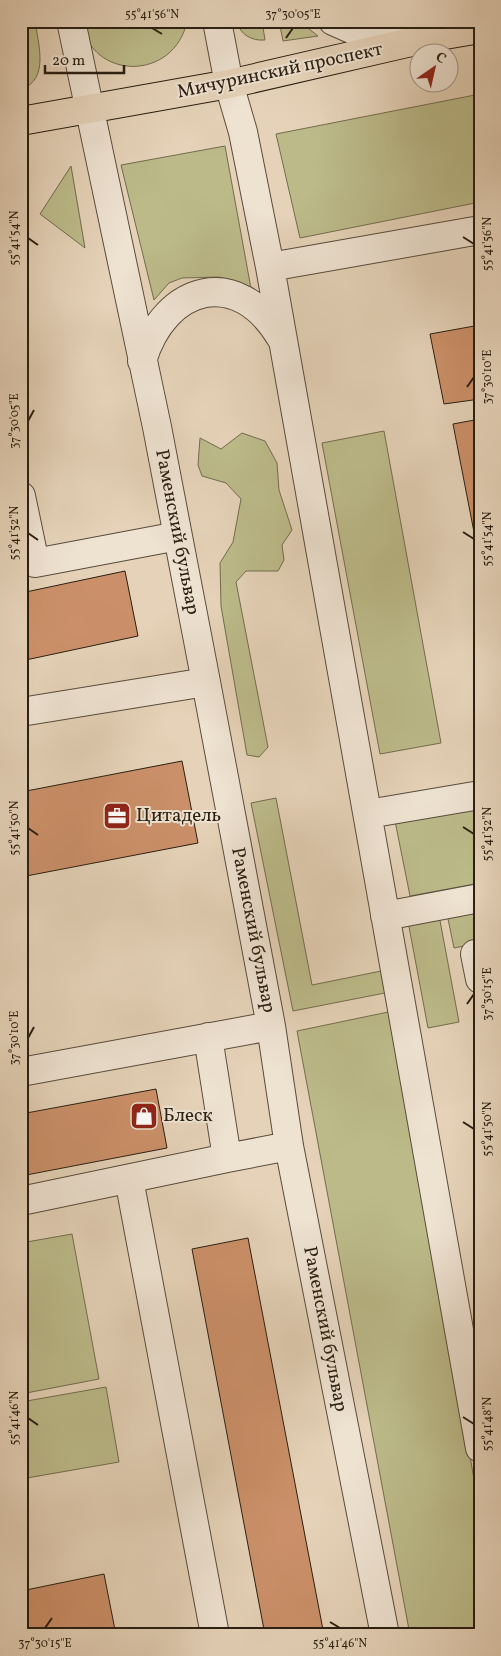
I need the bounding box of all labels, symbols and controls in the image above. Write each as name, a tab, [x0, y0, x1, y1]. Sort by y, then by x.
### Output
text: 55°41'56"N	[125, 7, 179, 23]
text: 37°30'05"E	[265, 7, 321, 23]
street label: Мичуринский проспект	[175, 36, 385, 105]
scale bar	[45, 42, 124, 74]
north arrow	[408, 42, 458, 92]
text: С	[431, 48, 449, 69]
text: 20 m	[52, 51, 85, 72]
text: 55°41'54"N	[7, 210, 23, 265]
text: 55°41'56"N	[480, 217, 496, 271]
text: 37°30'10"E	[480, 350, 496, 404]
text: 37°30'05"E	[7, 393, 23, 449]
street label: Раменский бульвар	[148, 447, 206, 617]
text: 55°41'52"N	[7, 506, 23, 560]
text: 55°41'54"N	[480, 511, 496, 566]
text: 55°41'50"N	[7, 801, 23, 855]
office icon: Цитадель	[102, 801, 132, 831]
place label: Цитадель	[136, 803, 221, 829]
text: 55°41'52"N	[480, 807, 496, 861]
street label: Раменский бульвар	[224, 845, 282, 1015]
text: 37°30'15"E	[480, 967, 496, 1021]
text: 37°30'10"E	[7, 1011, 23, 1065]
shop icon: Блеск	[129, 1101, 159, 1131]
text: 55°41'50"N	[480, 1102, 496, 1156]
place label: Блеск	[163, 1103, 213, 1129]
street label: Раменский бульвар	[296, 1244, 354, 1414]
text: 55°41'46"N	[7, 1391, 23, 1445]
text: 55°41'48"N	[480, 1397, 496, 1451]
text: 37°30'15"E	[18, 1636, 72, 1652]
text: 55°41'46"N	[313, 1636, 367, 1652]

